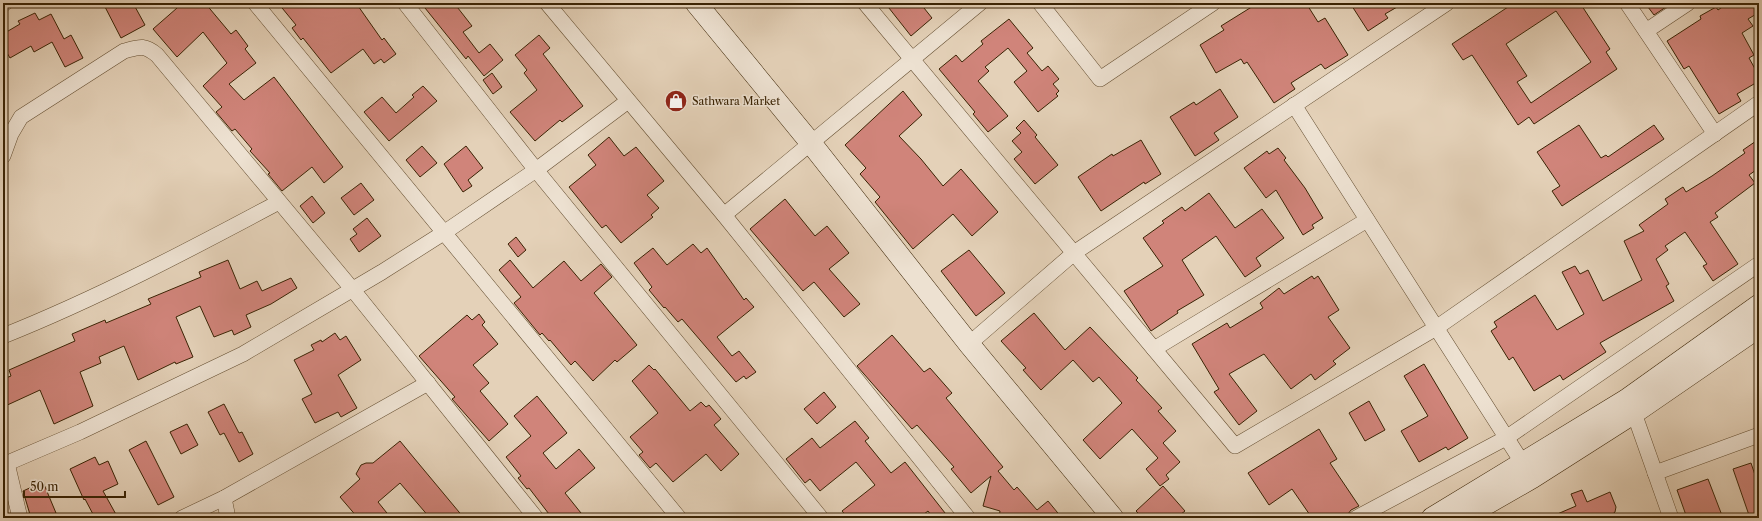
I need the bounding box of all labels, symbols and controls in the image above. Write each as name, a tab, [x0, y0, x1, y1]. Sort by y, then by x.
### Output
shop icon: Sathwara Market	[663, 88, 689, 114]
place label: Sathwara Market	[692, 94, 780, 108]
scale bar	[24, 473, 125, 499]
text: 50 m	[30, 479, 59, 494]

